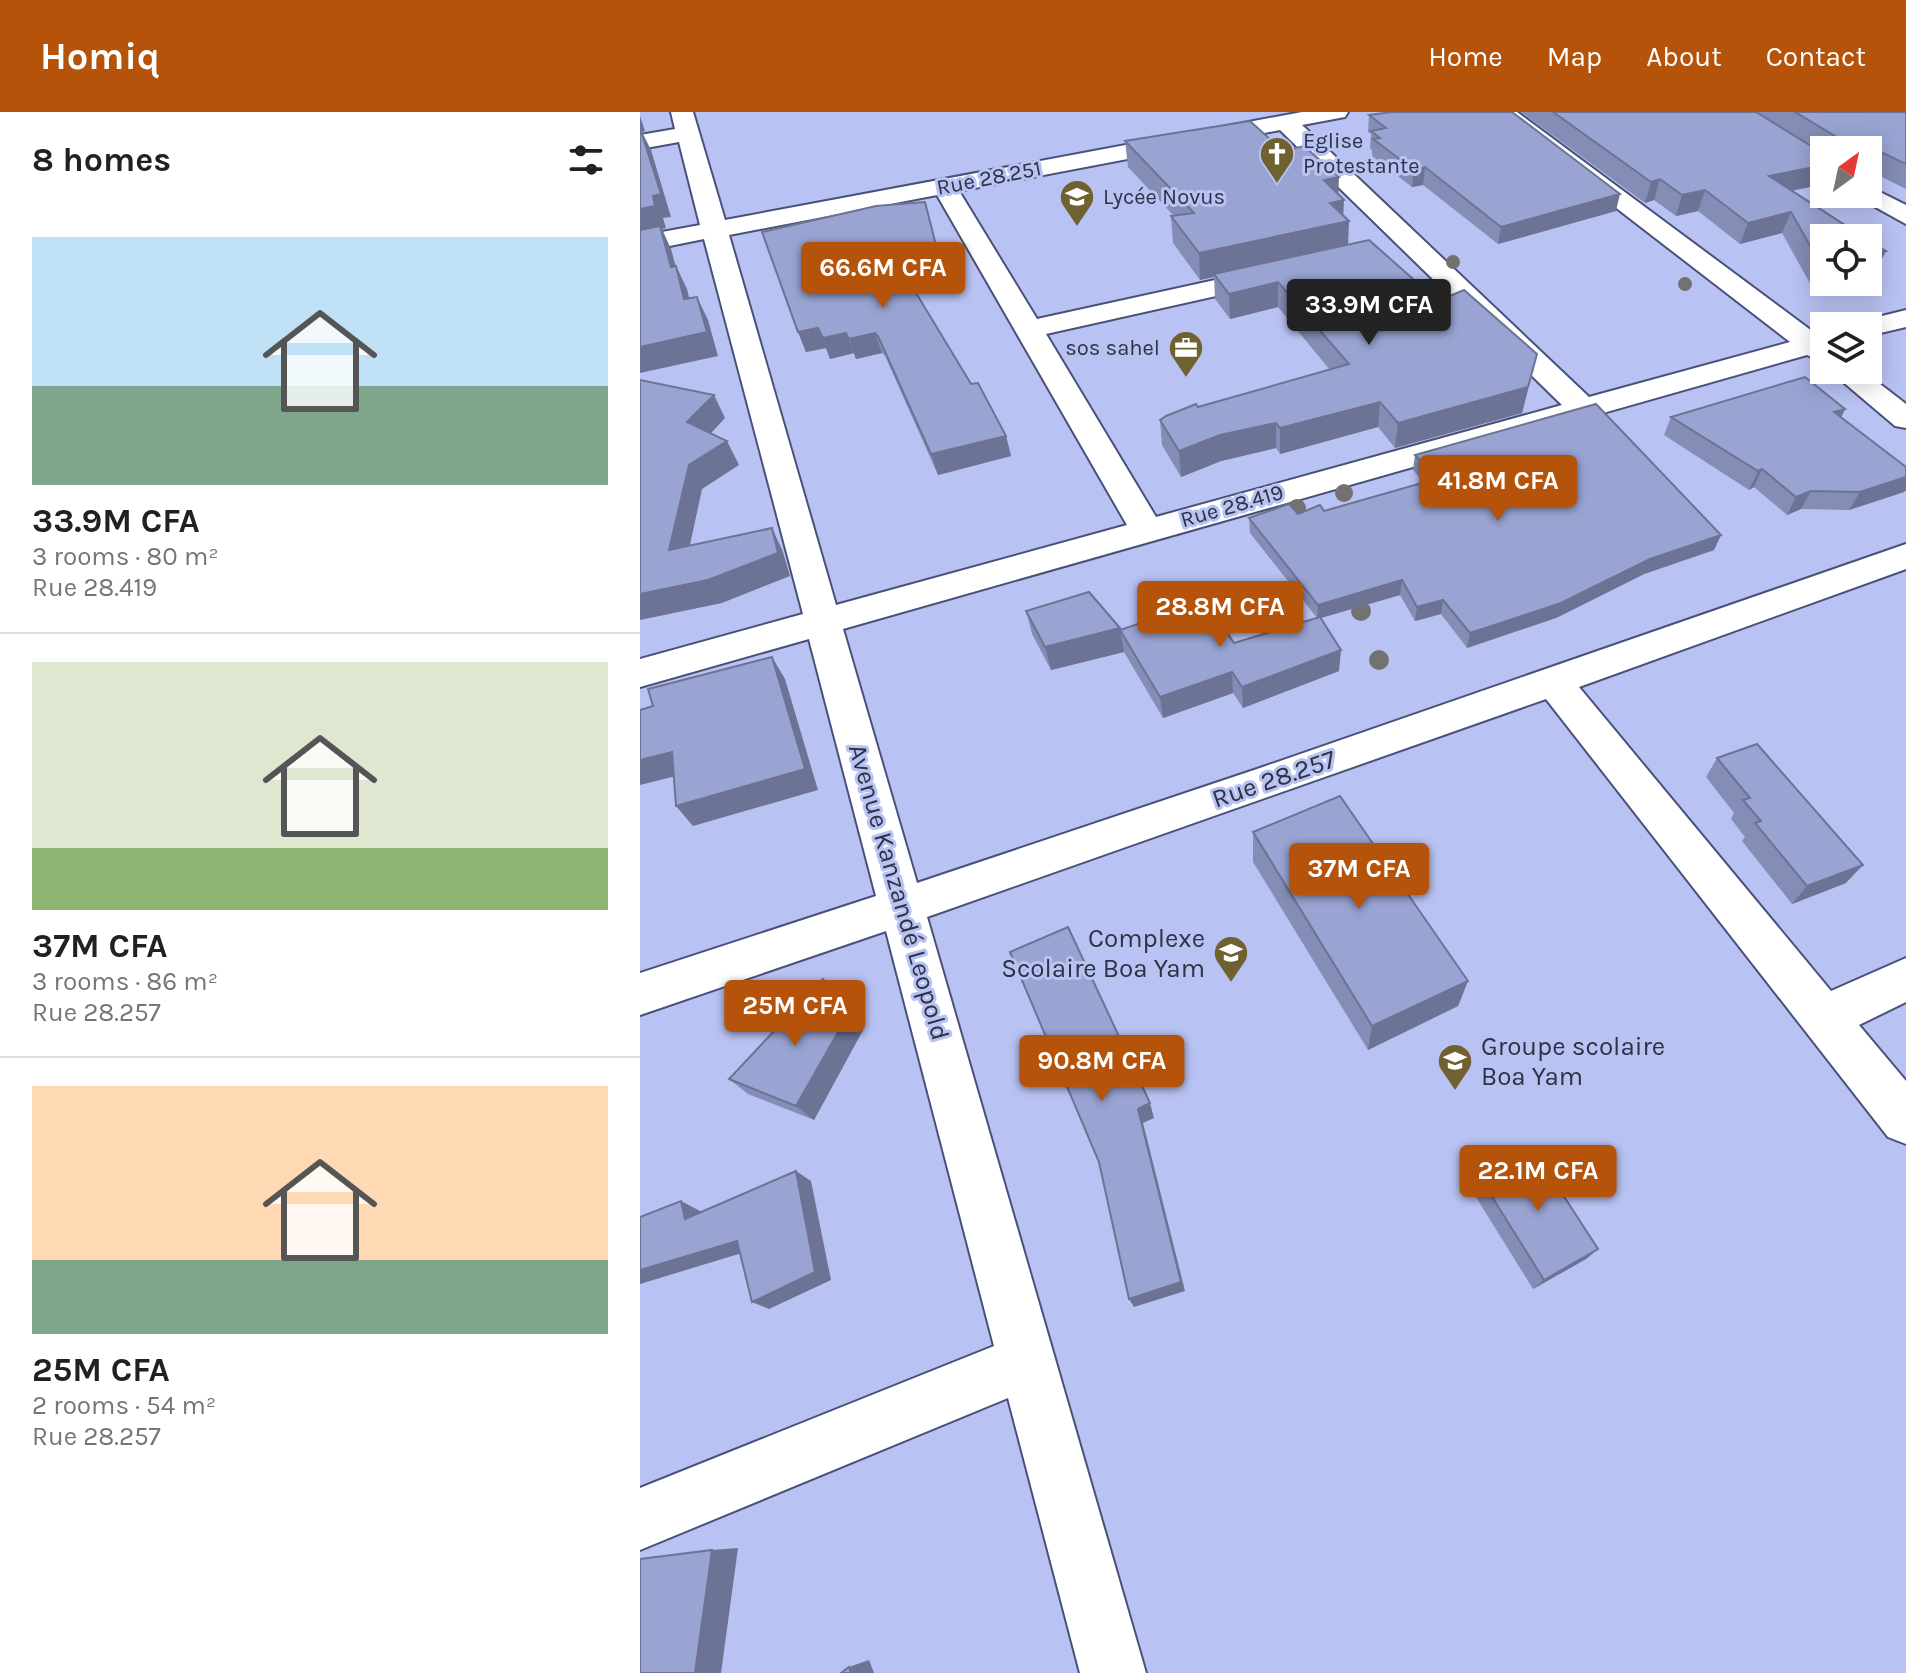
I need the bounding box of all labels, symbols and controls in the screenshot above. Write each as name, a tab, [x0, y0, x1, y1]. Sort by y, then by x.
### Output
text: Homiq	[40, 34, 160, 79]
text: Home	[1428, 40, 1503, 73]
text: Map	[1547, 40, 1602, 73]
text: About	[1646, 40, 1722, 73]
text: Contact	[1766, 40, 1866, 73]
place label: Eglise Protestante	[1303, 128, 1420, 179]
church icon: Eglise Protestante	[1258, 135, 1296, 185]
north arrow	[1810, 136, 1882, 208]
map controls	[1810, 136, 1882, 384]
icon: filters	[564, 138, 608, 182]
text: 8 homes	[32, 140, 171, 180]
street label: Rue 28.251	[935, 155, 1043, 201]
school or university icon: Lycée Novus	[1058, 178, 1096, 228]
place label: Lycée Novus	[1103, 184, 1225, 210]
button: locate	[1810, 224, 1882, 296]
pin: 66.6M CFA	[791, 242, 975, 310]
text: 66.6M CFA	[819, 252, 947, 283]
pin: 33.9M CFA	[1277, 279, 1461, 347]
icon: home	[248, 289, 392, 433]
text: 33.9M CFA	[1305, 289, 1433, 320]
button: layers	[1810, 312, 1882, 384]
office icon: sos sahel	[1167, 329, 1205, 379]
place label: sos sahel	[1065, 335, 1160, 361]
pin: 41.8M CFA	[1406, 455, 1590, 523]
text: 41.8M CFA	[1437, 465, 1559, 496]
street label: Rue 28.419	[1178, 479, 1286, 533]
text: 33.9M CFA	[32, 501, 200, 541]
text: 3 rooms · 80 m²	[32, 541, 219, 572]
text: Rue 28.419	[32, 572, 157, 603]
pin: 28.8M CFA	[1128, 581, 1312, 649]
text: 28.8M CFA	[1155, 591, 1285, 622]
icon: home	[248, 714, 392, 858]
street label: Avenue Kanzandé Leopold	[842, 740, 956, 1044]
street label: Rue 28.257	[1208, 743, 1340, 815]
pin: 37M CFA	[1285, 843, 1433, 911]
text: 37M CFA	[1307, 853, 1411, 884]
place label: Complexe Scolaire Boa Yam	[1001, 923, 1205, 984]
text: 37M CFA	[32, 926, 168, 966]
school or university icon: Complexe Scolaire Boa Yam	[1212, 934, 1250, 984]
text: 3 rooms · 86 m²	[32, 966, 218, 997]
pin: 25M CFA	[721, 980, 869, 1048]
text: 25M CFA	[742, 990, 848, 1021]
text: Rue 28.257	[32, 997, 161, 1028]
place label: Groupe scolaire Boa Yam	[1481, 1031, 1665, 1092]
pin: 90.8M CFA	[1010, 1035, 1194, 1103]
school or university icon: Groupe scolaire Boa Yam	[1436, 1042, 1474, 1092]
text: 90.8M CFA	[1037, 1045, 1167, 1076]
icon: home	[248, 1138, 392, 1282]
pin: 22.1M CFA	[1446, 1145, 1630, 1213]
text: 22.1M CFA	[1478, 1155, 1598, 1186]
text: 25M CFA	[32, 1350, 170, 1390]
text: 2 rooms · 54 m²	[32, 1390, 216, 1421]
text: Rue 28.257	[32, 1421, 161, 1452]

